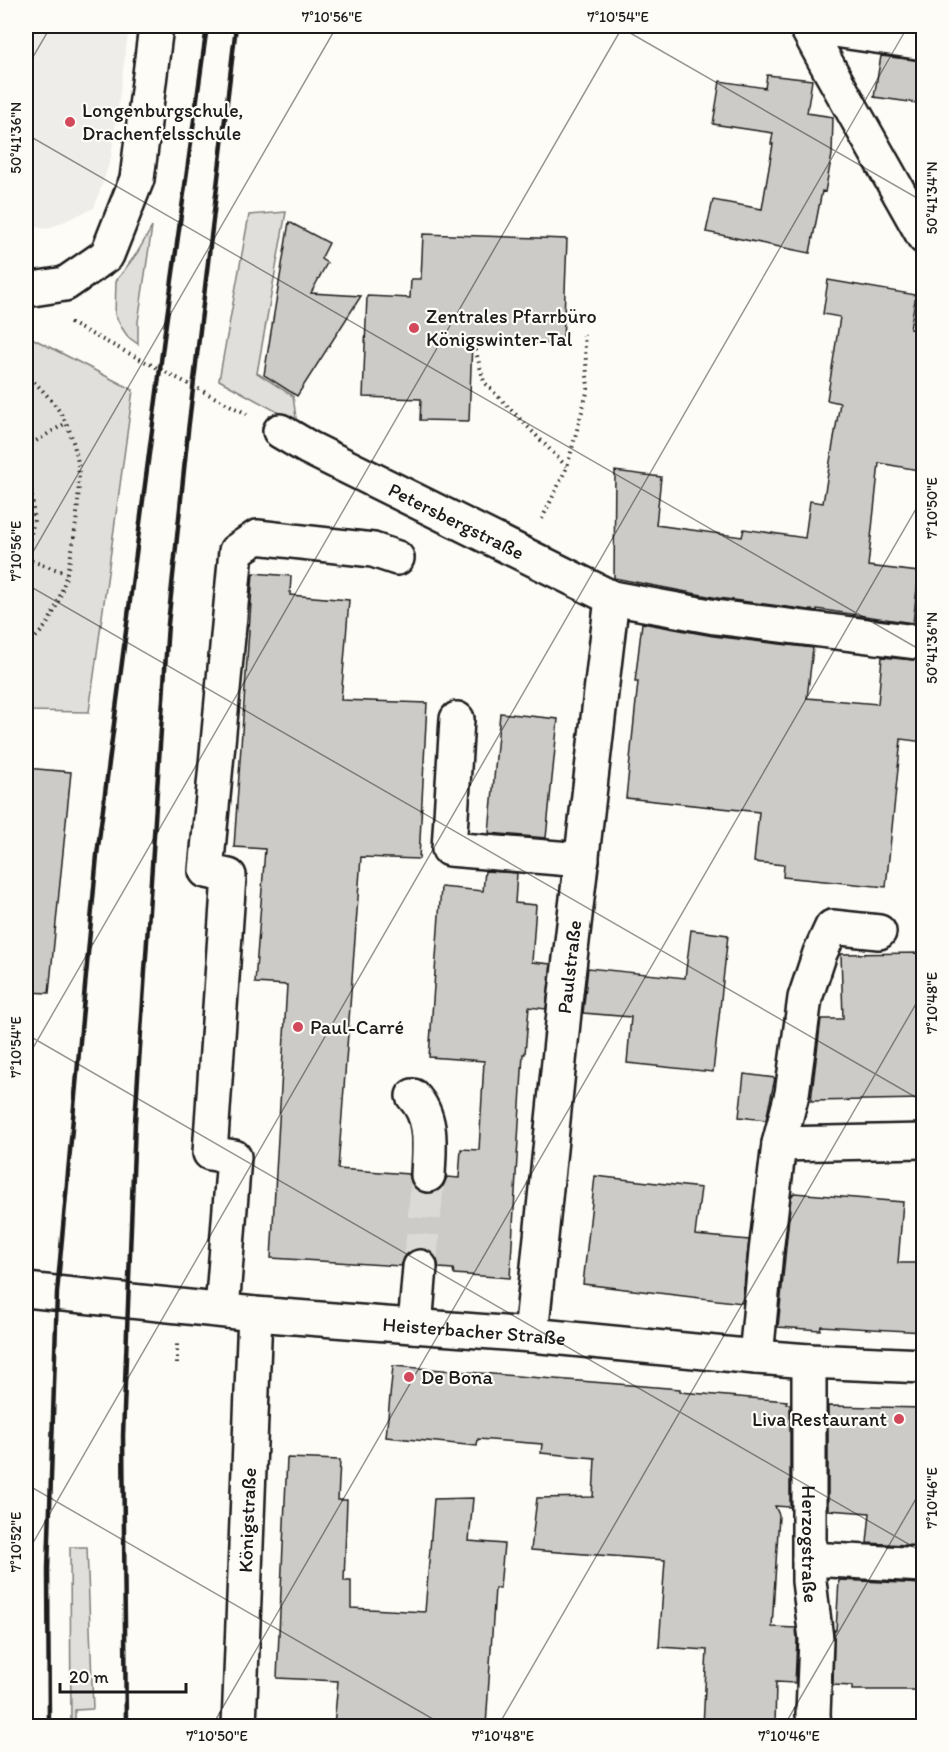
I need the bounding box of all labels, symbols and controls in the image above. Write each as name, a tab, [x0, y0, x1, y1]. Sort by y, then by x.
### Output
text: 7°10'56"E	[302, 8, 362, 26]
text: 7°10'54"E	[587, 8, 649, 26]
place label: Longenburgschule, Drachenfelsschule	[82, 98, 244, 145]
text: 50°41'36"N	[7, 102, 25, 174]
marker: Longenburgschule, Drachenfelsschule	[63, 115, 77, 129]
text: 50°41'34"N	[923, 161, 941, 235]
place label: Zentrales Pfarrbüro Königswinter-Tal	[426, 304, 597, 351]
marker: Zentrales Pfarrbüro Königswinter-Tal	[407, 321, 421, 335]
street label: Petersbergstraße	[385, 477, 528, 565]
text: 7°10'50"E	[923, 477, 941, 539]
text: 7°10'56"E	[7, 521, 25, 581]
text: 50°41'36"N	[923, 612, 941, 684]
street label: Paulstraße	[552, 919, 586, 1015]
text: 7°10'48"E	[923, 972, 941, 1034]
place label: Paul-Carré	[310, 1015, 404, 1039]
text: 7°10'54"E	[7, 1016, 25, 1078]
marker: Paul-Carré	[291, 1020, 305, 1034]
street label: Heisterbacher Straße	[382, 1312, 567, 1350]
place label: De Bona	[421, 1365, 493, 1389]
marker: De Bona	[402, 1370, 416, 1384]
place label: Liva Restaurant	[752, 1407, 887, 1431]
marker: Liva Restaurant	[892, 1412, 906, 1426]
street label: Königstraße	[233, 1467, 261, 1573]
text: 7°10'46"E	[923, 1467, 941, 1529]
street label: Herzogstraße	[797, 1485, 824, 1604]
text: 7°10'52"E	[7, 1512, 25, 1572]
scale bar	[60, 1656, 186, 1694]
text: 20 m	[69, 1666, 109, 1688]
text: 7°10'50"E	[186, 1727, 248, 1745]
text: 7°10'48"E	[472, 1727, 534, 1745]
text: 7°10'46"E	[758, 1727, 820, 1745]

